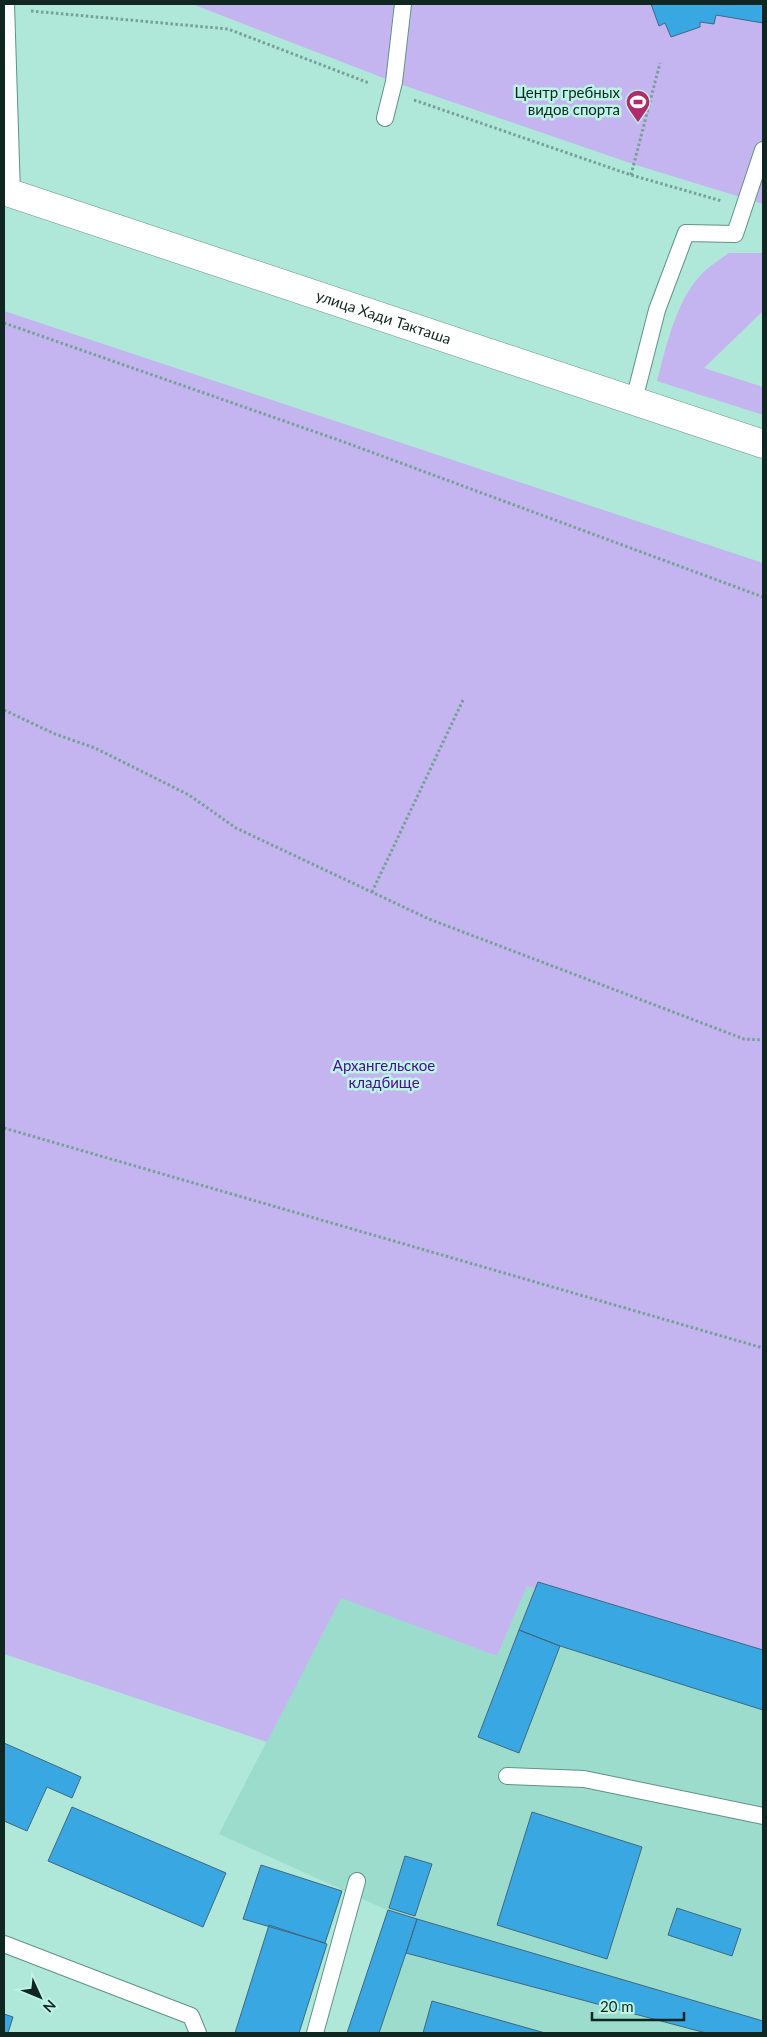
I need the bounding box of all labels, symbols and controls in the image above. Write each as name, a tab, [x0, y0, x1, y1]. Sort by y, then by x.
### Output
place label: Центр гребных видов спорта	[515, 83, 621, 118]
sports icon: Центр гребных видов спорта	[625, 89, 651, 123]
street label: улица Хади Такташа	[314, 286, 453, 347]
park label: Архангельское кладбище	[333, 1056, 435, 1091]
north arrow	[15, 1972, 65, 2022]
scale bar	[592, 1990, 684, 2022]
text: N	[40, 1997, 60, 2016]
text: 20 m	[600, 1997, 634, 2015]

